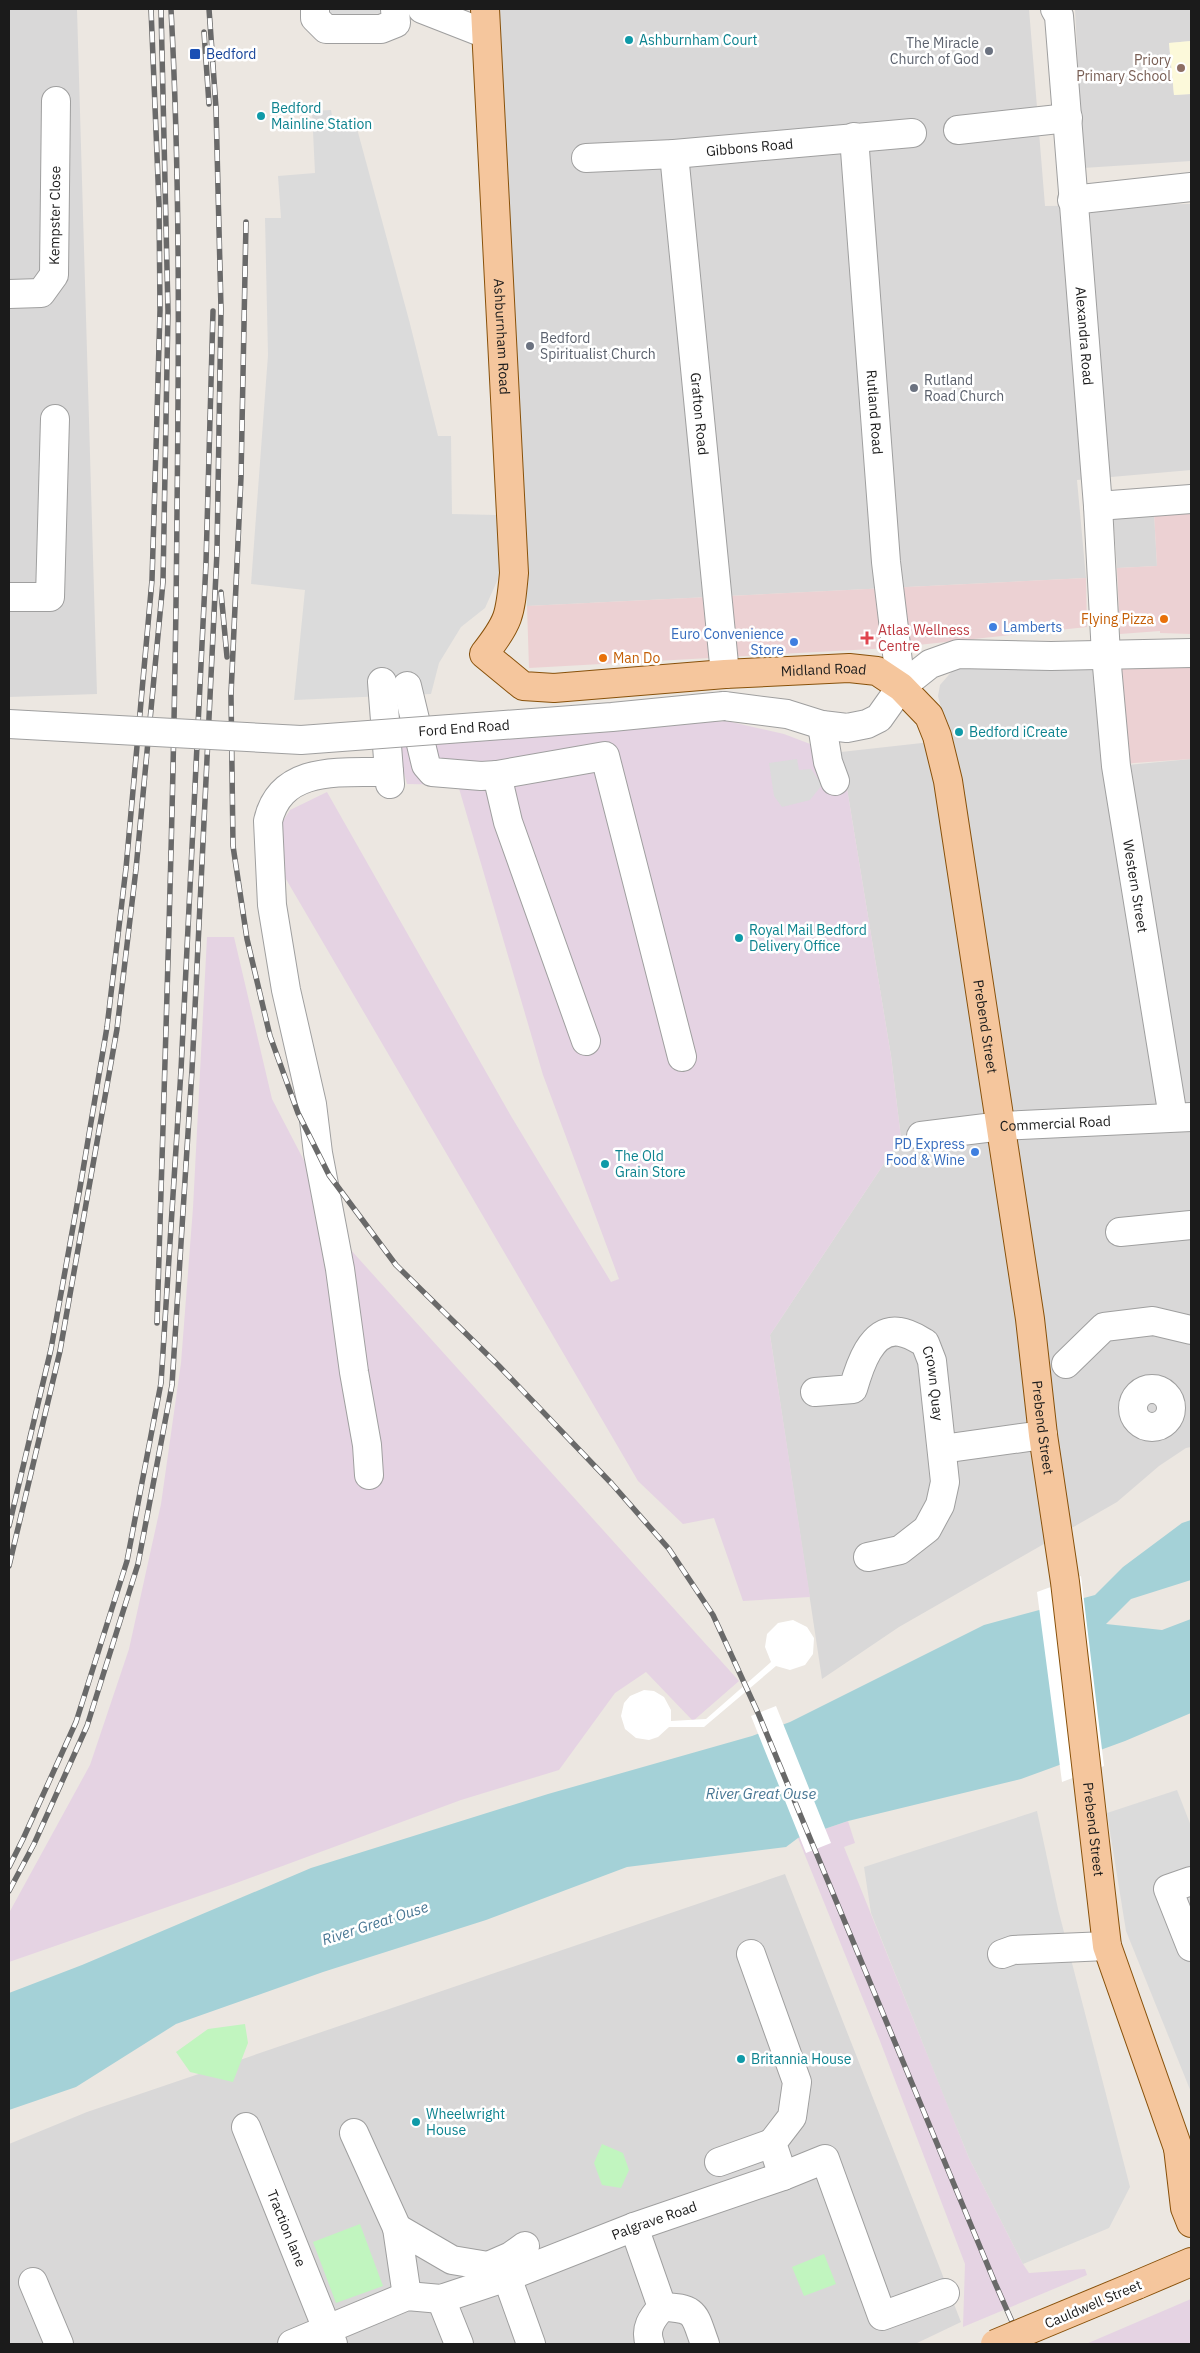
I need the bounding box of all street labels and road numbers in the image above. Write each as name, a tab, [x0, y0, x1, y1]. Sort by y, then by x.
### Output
street label: Gibbons Road	[705, 135, 794, 160]
street label: Kempster Close	[45, 165, 64, 265]
street label: Ashburnham Road	[490, 278, 514, 395]
street label: Alexandra Road	[1072, 286, 1097, 386]
street label: Rutland Road	[863, 369, 887, 455]
street label: Grafton Road	[686, 372, 712, 456]
street label: Midland Road	[780, 659, 867, 680]
street label: Ford End Road	[418, 716, 510, 740]
street label: Western Street	[1119, 838, 1152, 934]
street label: Prebend Street	[969, 978, 1001, 1075]
street label: Commercial Road	[999, 1112, 1111, 1135]
street label: Crown Quay	[918, 1343, 947, 1422]
street label: Prebend Street	[1028, 1379, 1058, 1476]
street label: Prebend Street	[1079, 1781, 1108, 1877]
street label: Traction lane	[263, 2187, 310, 2270]
street label: Palgrave Road	[609, 2197, 699, 2244]
street label: Cauldwell Street	[1042, 2275, 1144, 2333]

